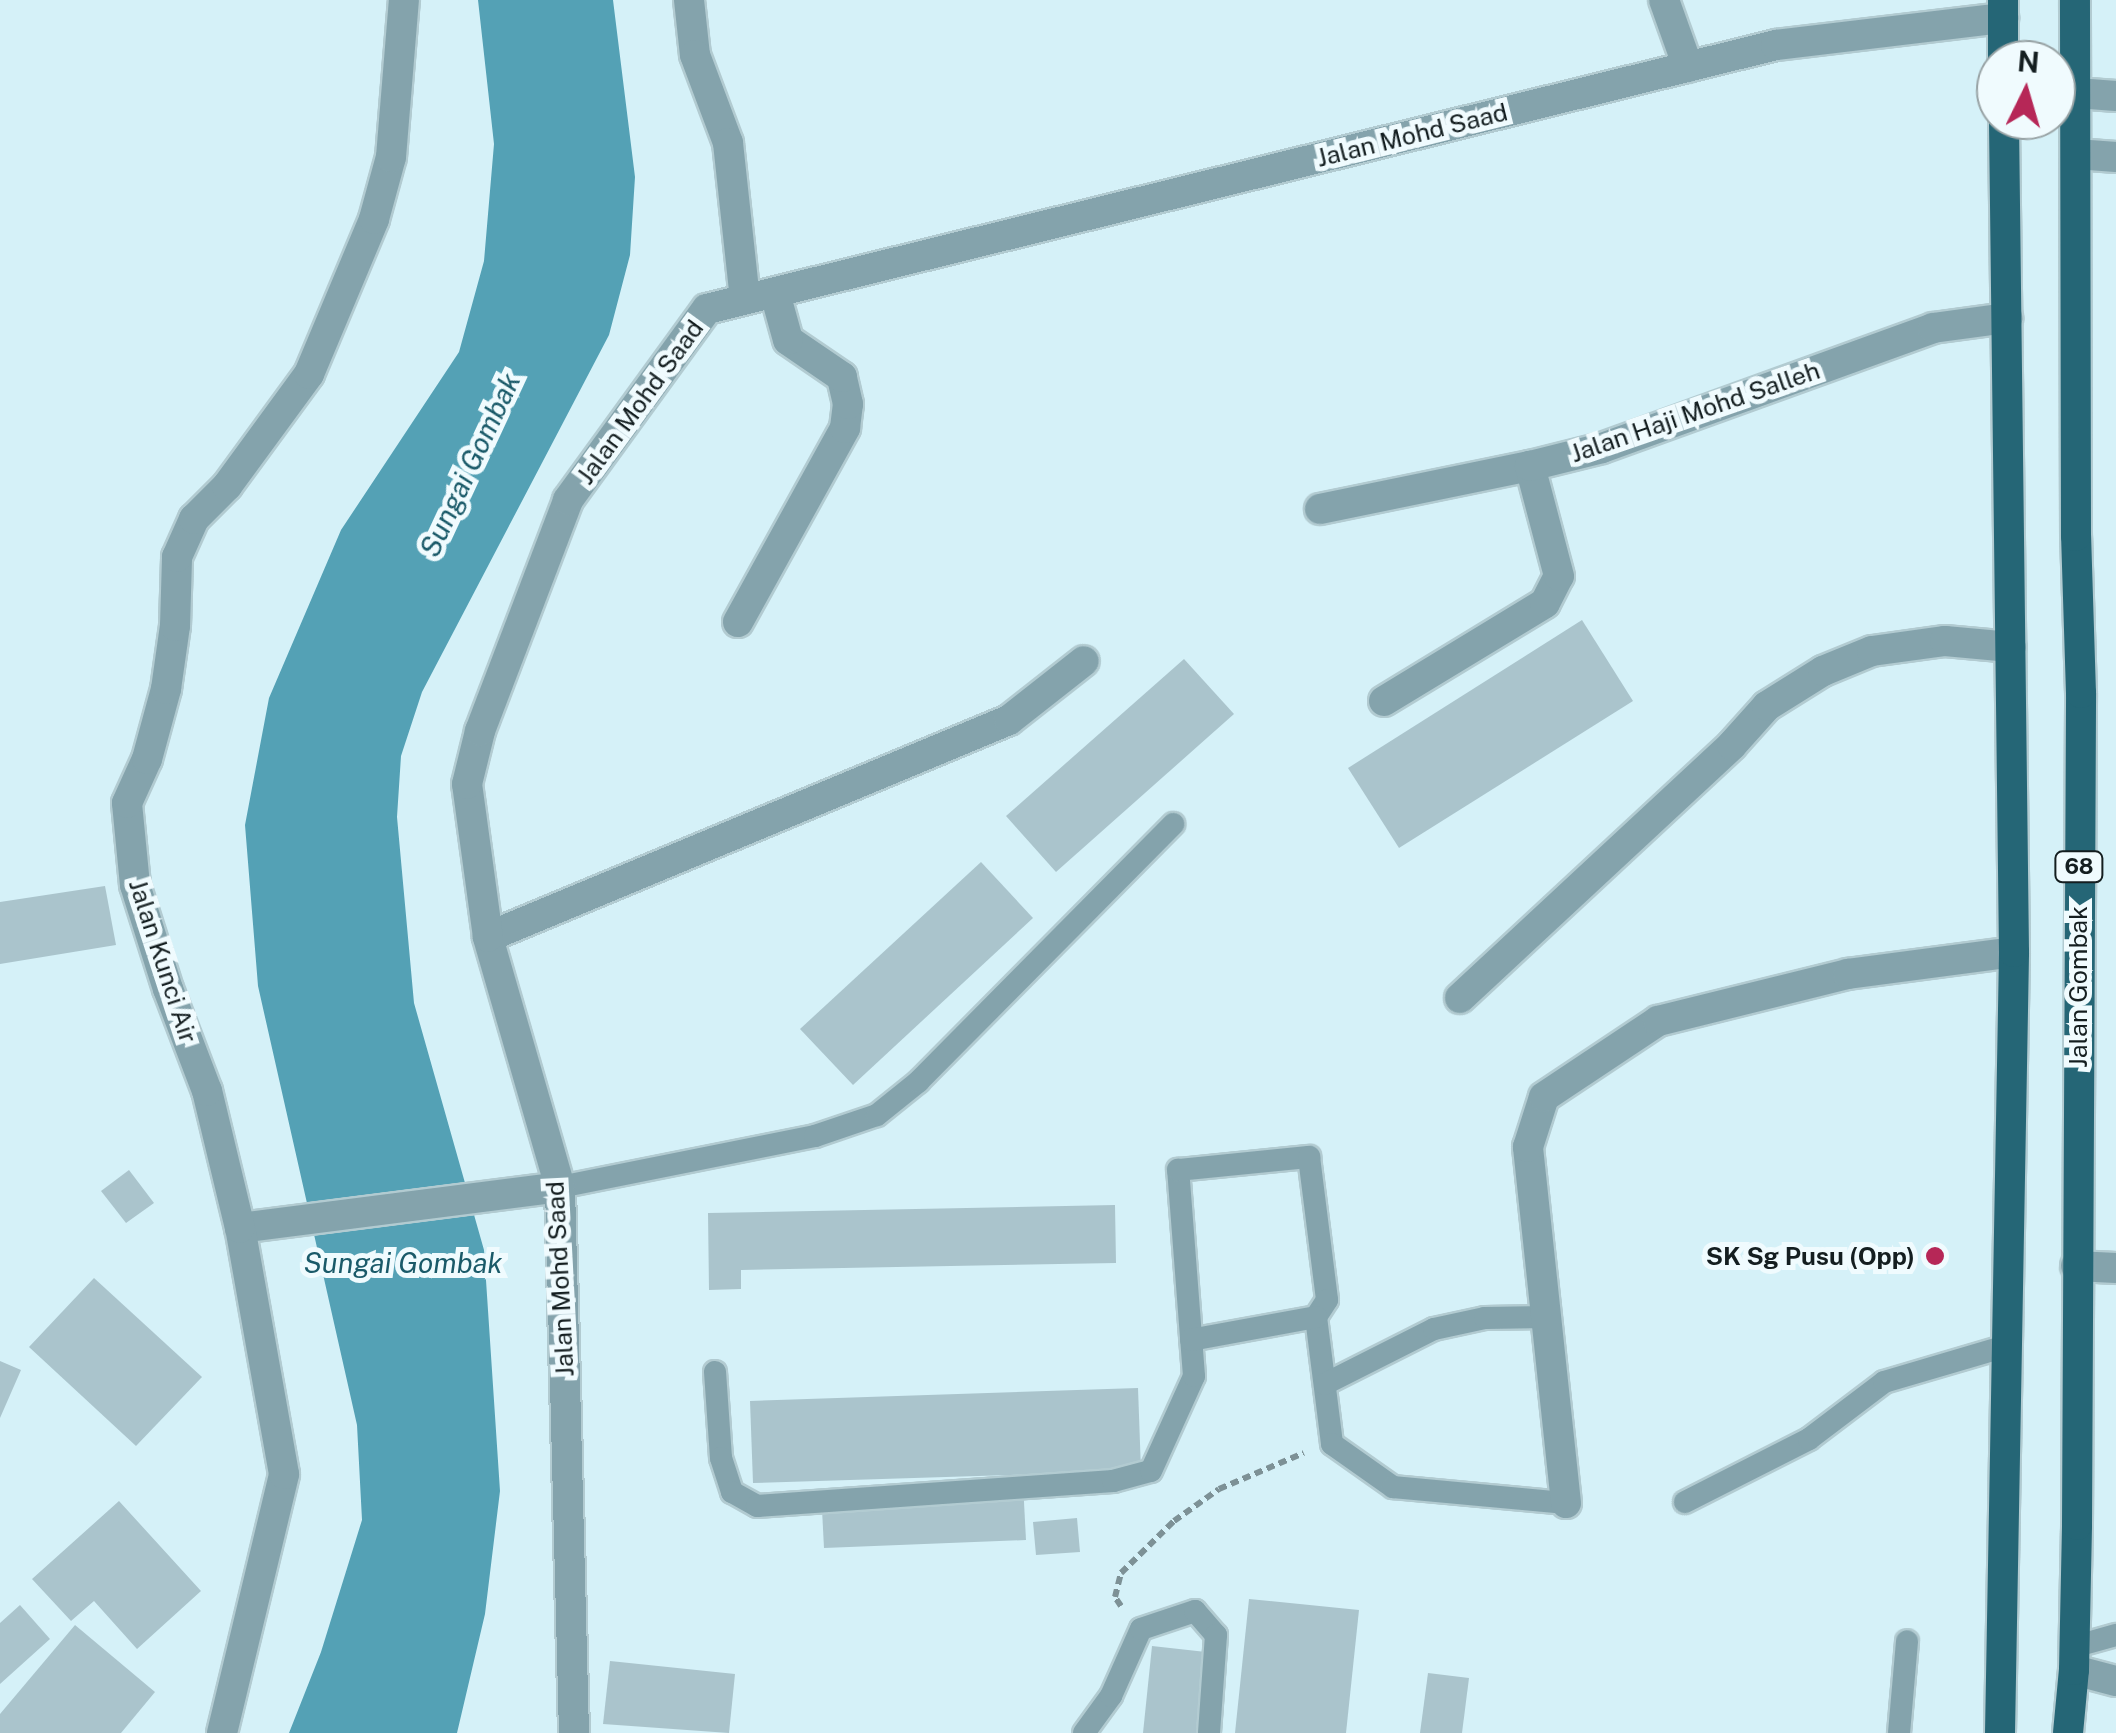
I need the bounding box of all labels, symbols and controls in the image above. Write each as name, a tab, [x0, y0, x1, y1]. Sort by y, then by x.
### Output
north arrow	[1976, 40, 2076, 140]
text: N	[2016, 44, 2041, 79]
street label: Jalan Mohd Saad	[1313, 97, 1511, 173]
street label: Jalan Mohd Saad	[570, 314, 710, 490]
street label: Jalan Haji Mohd Salleh	[1566, 355, 1824, 469]
water label: Sungai Gombak	[413, 368, 527, 562]
road number: 68	[2054, 850, 2104, 884]
street label: Jalan Kunci Air	[122, 875, 204, 1047]
street label: Jalan Gombak	[2063, 906, 2093, 1068]
street label: Jalan Mohd Saad	[540, 1180, 580, 1378]
place label: SK Sg Pusu (Opp)	[1706, 1241, 1915, 1271]
marker: SK Sg Pusu (Opp)	[1924, 1245, 1946, 1267]
water label: Sungai Gombak	[304, 1246, 502, 1280]

